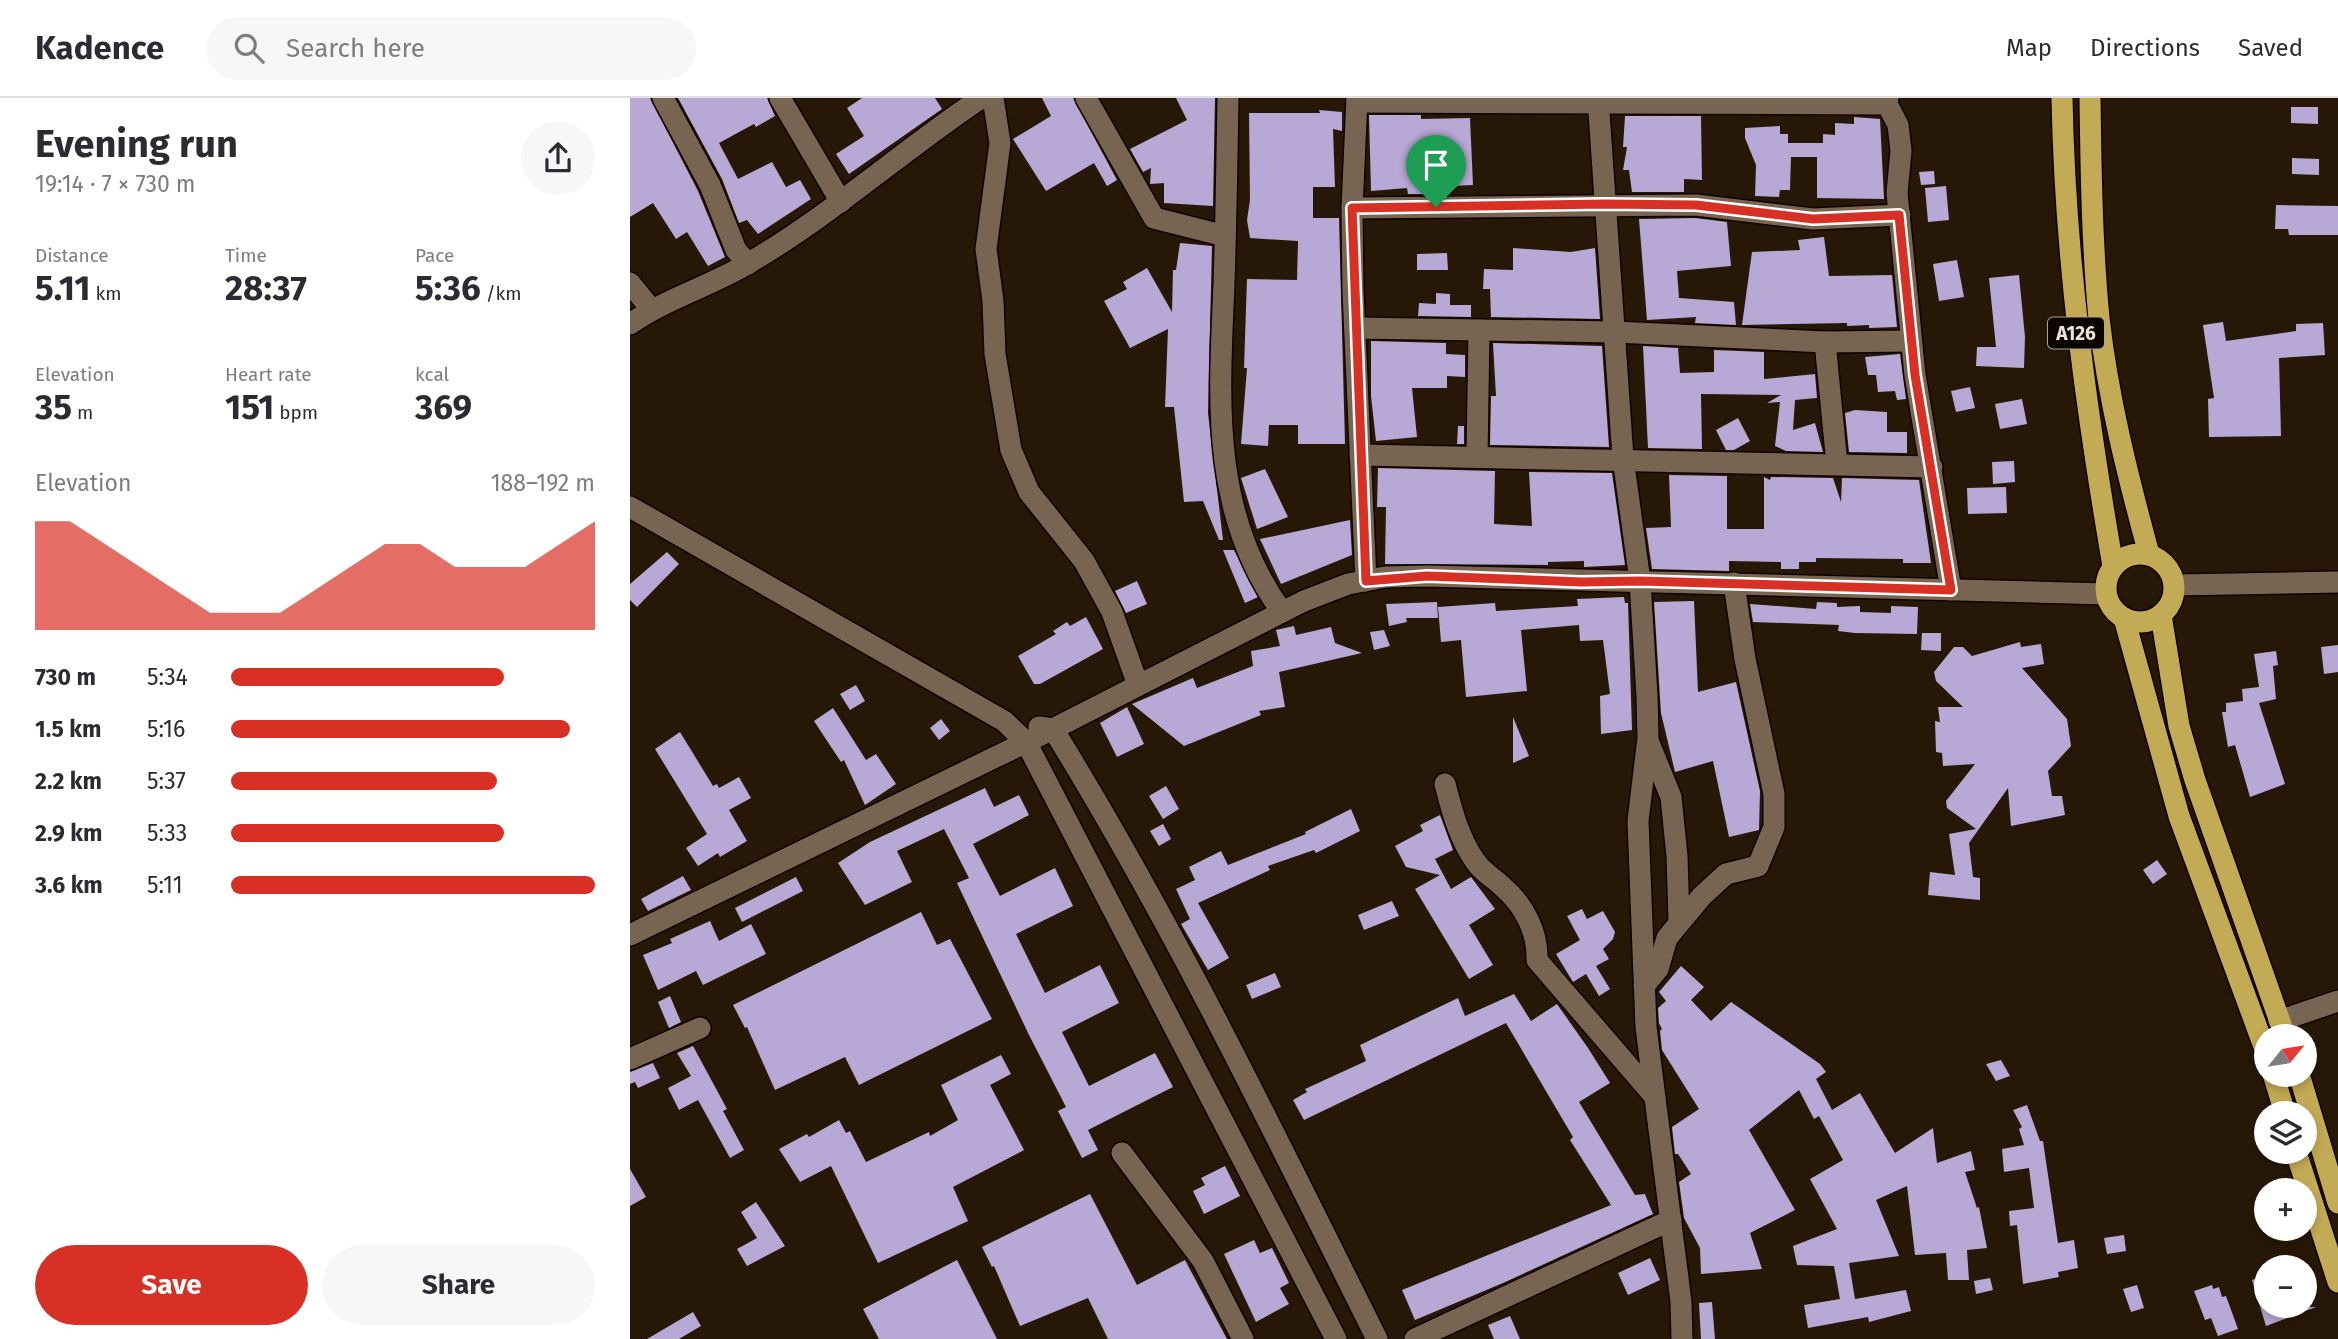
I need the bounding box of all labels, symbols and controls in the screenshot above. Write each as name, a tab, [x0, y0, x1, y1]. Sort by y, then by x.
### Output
search box	[206, 17, 696, 80]
text: Kadence	[35, 28, 164, 68]
icon: search	[230, 29, 268, 67]
text: Search here	[286, 33, 425, 64]
text: Map	[2006, 34, 2052, 62]
text: Directions	[2090, 34, 2200, 62]
text: Saved	[2238, 34, 2303, 62]
text: Evening run	[35, 121, 238, 167]
button: share	[521, 121, 595, 195]
pin	[1406, 135, 1466, 207]
icon: arrive	[1417, 146, 1455, 184]
text: 19:14 · 7 × 730 m	[35, 170, 196, 198]
text: Distance	[35, 244, 109, 267]
text: Time	[225, 244, 267, 267]
text: Pace	[415, 244, 454, 267]
text: 5.11	[35, 267, 91, 309]
text: 28:37	[225, 267, 307, 309]
text: 5:36	[415, 267, 481, 309]
text: km	[91, 282, 122, 305]
text: /km	[481, 282, 522, 305]
road number: A126	[2048, 317, 2104, 348]
text: Elevation	[35, 363, 115, 386]
text: Heart rate	[225, 363, 312, 386]
text: kcal	[415, 363, 449, 386]
text: 35	[35, 386, 72, 428]
text: 151	[225, 386, 274, 428]
text: 369	[415, 386, 472, 428]
text: m	[72, 401, 93, 424]
text: bpm	[274, 401, 318, 424]
text: Elevation	[35, 469, 131, 497]
text: 188–192 m	[491, 469, 595, 497]
text: 730 m	[35, 663, 96, 691]
text: 5:34	[147, 663, 188, 691]
text: 1.5 km	[35, 715, 101, 743]
text: 5:16	[147, 715, 185, 743]
text: 2.2 km	[35, 767, 102, 795]
text: 5:37	[147, 767, 186, 795]
text: 2.9 km	[35, 819, 102, 847]
text: 5:33	[147, 819, 187, 847]
text: 3.6 km	[35, 871, 103, 899]
text: 5:11	[147, 871, 183, 899]
north arrow	[2254, 1024, 2317, 1087]
map controls	[2254, 1024, 2317, 1318]
button: layers	[2254, 1101, 2317, 1164]
button: +	[2254, 1178, 2317, 1241]
button: Save	[35, 1245, 308, 1325]
button: Share	[322, 1245, 595, 1325]
button: −	[2254, 1255, 2317, 1318]

